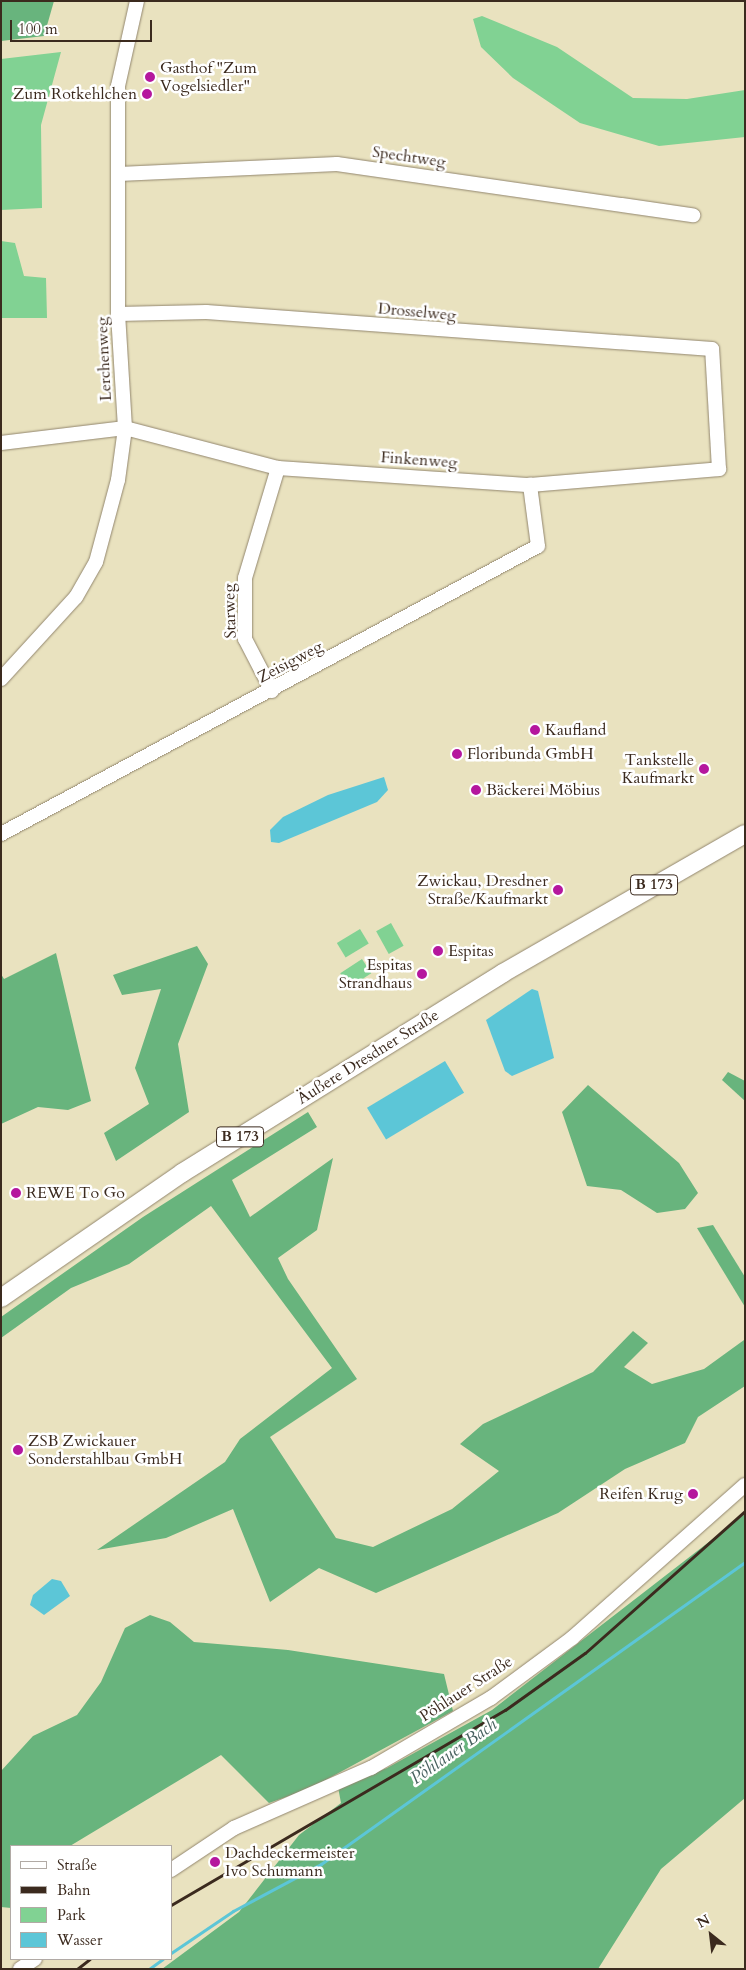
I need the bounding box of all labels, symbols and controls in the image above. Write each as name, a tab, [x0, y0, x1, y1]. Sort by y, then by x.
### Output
scale bar	[12, 10, 155, 42]
text: 100 m	[18, 19, 58, 39]
place label: Gasthof "Zum Vogelsiedler"	[160, 58, 257, 96]
marker: Gasthof "Zum Vogelsiedler"	[144, 71, 156, 83]
place label: Zum Rotkehlchen	[13, 84, 137, 104]
marker: Zum Rotkehlchen	[141, 88, 153, 100]
street label: Spechtweg	[371, 142, 447, 172]
street label: Drosselweg	[377, 299, 457, 325]
street label: Lerchenweg	[92, 316, 116, 402]
street label: Finkenweg	[380, 448, 458, 472]
street label: Starweg	[219, 583, 241, 639]
street label: Zeisigweg	[254, 637, 326, 687]
place label: Kaufland	[545, 720, 606, 740]
marker: Kaufland	[529, 724, 541, 736]
place label: Floribunda GmbH	[467, 744, 594, 764]
marker: Floribunda GmbH	[451, 748, 463, 760]
place label: Tankstelle Kaufmarkt	[622, 750, 694, 788]
marker: Tankstelle Kaufmarkt	[698, 763, 710, 775]
place label: Bäckerei Möbius	[486, 780, 600, 800]
marker: Bäckerei Möbius	[470, 784, 482, 796]
place label: Zwickau, Dresdner Straße/Kaufmarkt	[417, 871, 548, 909]
road number: B 173	[629, 872, 679, 898]
marker: Zwickau, Dresdner Straße/Kaufmarkt	[552, 884, 564, 896]
place label: Espitas	[448, 941, 494, 961]
marker: Espitas	[432, 945, 444, 957]
place label: Espitas Strandhaus	[339, 955, 412, 993]
marker: Espitas Strandhaus	[416, 968, 428, 980]
street label: Äußere Dresdner Straße	[294, 1006, 442, 1108]
road number: B 173	[215, 1124, 265, 1150]
place label: REWE To Go	[26, 1183, 125, 1203]
marker: REWE To Go	[10, 1187, 22, 1199]
place label: ZSB Zwickauer Sonderstahlbau GmbH	[28, 1431, 182, 1469]
marker: ZSB Zwickauer Sonderstahlbau GmbH	[12, 1444, 24, 1456]
place label: Reifen Krug	[599, 1484, 683, 1504]
marker: Reifen Krug	[687, 1488, 699, 1500]
street label: Pöhlauer Straße	[416, 1652, 516, 1726]
water label: Pöhlauer Bach	[407, 1714, 501, 1790]
place label: Dachdeckermeister Ivo Schumann	[225, 1843, 355, 1881]
legend	[10, 1845, 172, 1960]
text: Straße	[57, 1855, 97, 1875]
marker: Dachdeckermeister Ivo Schumann	[209, 1856, 221, 1868]
text: Bahn	[57, 1880, 90, 1900]
text: Park	[57, 1905, 86, 1925]
north arrow	[686, 1910, 736, 1960]
text: N	[694, 1910, 713, 1933]
text: Wasser	[57, 1930, 102, 1950]

